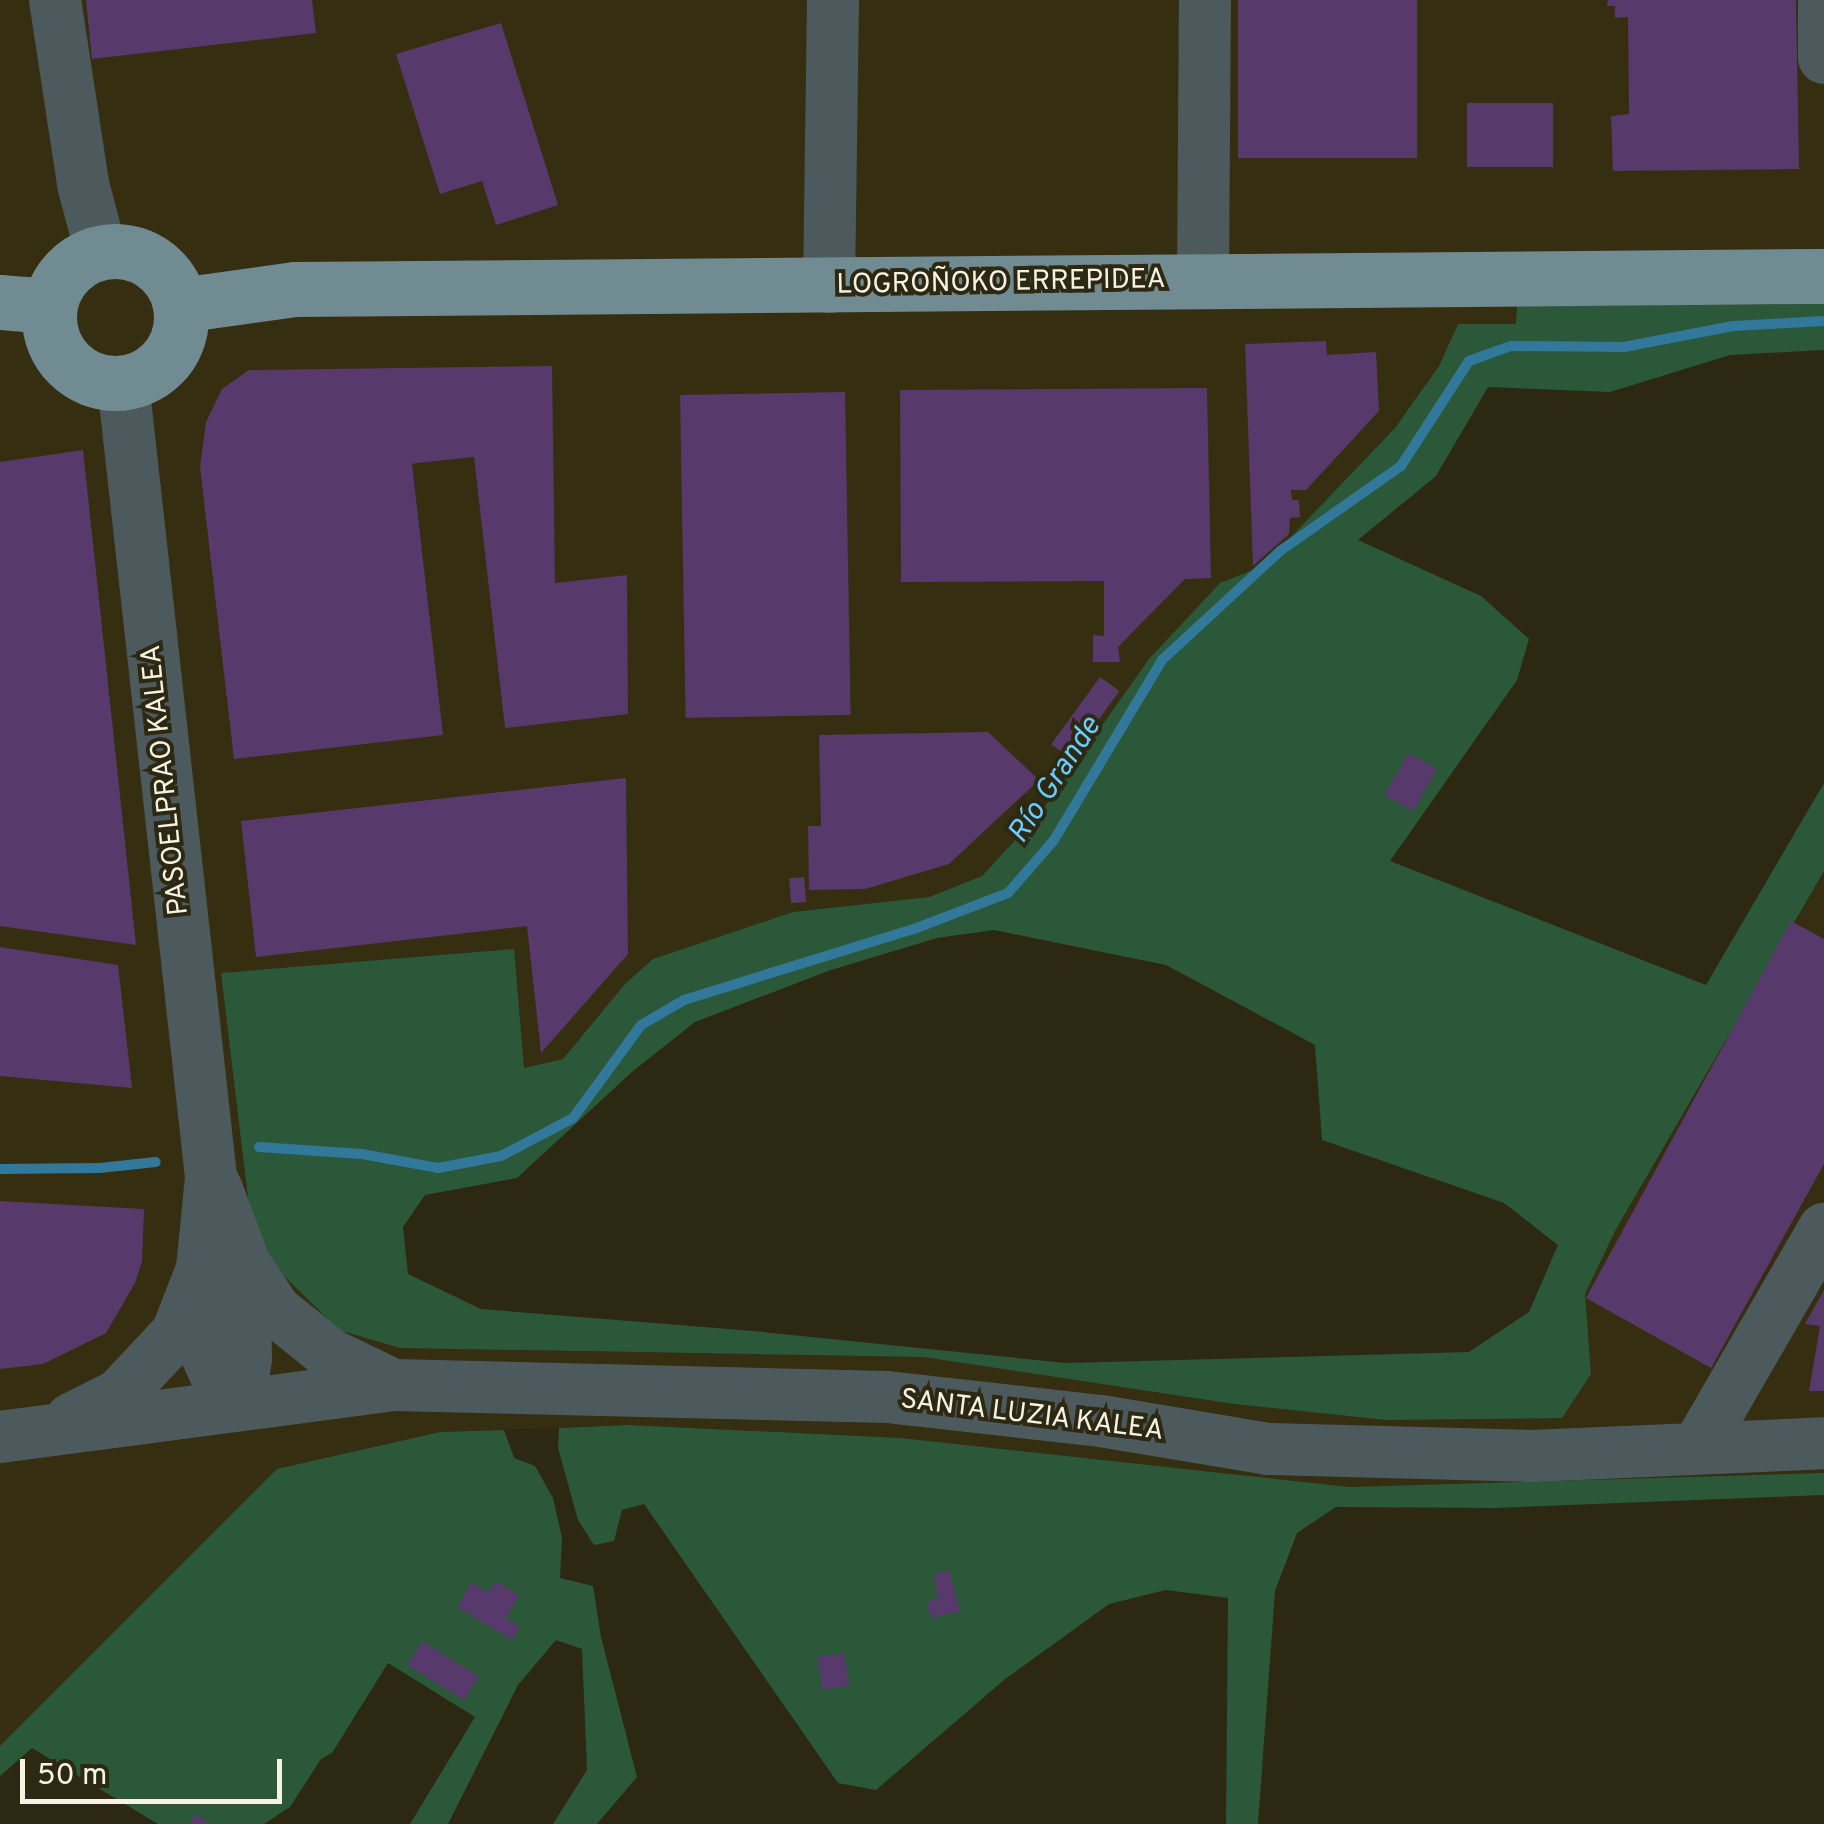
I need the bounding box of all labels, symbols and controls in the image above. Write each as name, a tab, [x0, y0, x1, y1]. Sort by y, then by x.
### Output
street label: LOGROÑOKO ERREPIDEA	[836, 263, 1166, 303]
street label: PASOELPRAO KALEA	[135, 643, 197, 917]
water label: Río Grande	[1002, 711, 1110, 851]
street label: SANTA LUZIA KALEA	[897, 1383, 1167, 1449]
scale bar	[25, 1739, 288, 1801]
text: 50 m	[37, 1758, 107, 1795]

